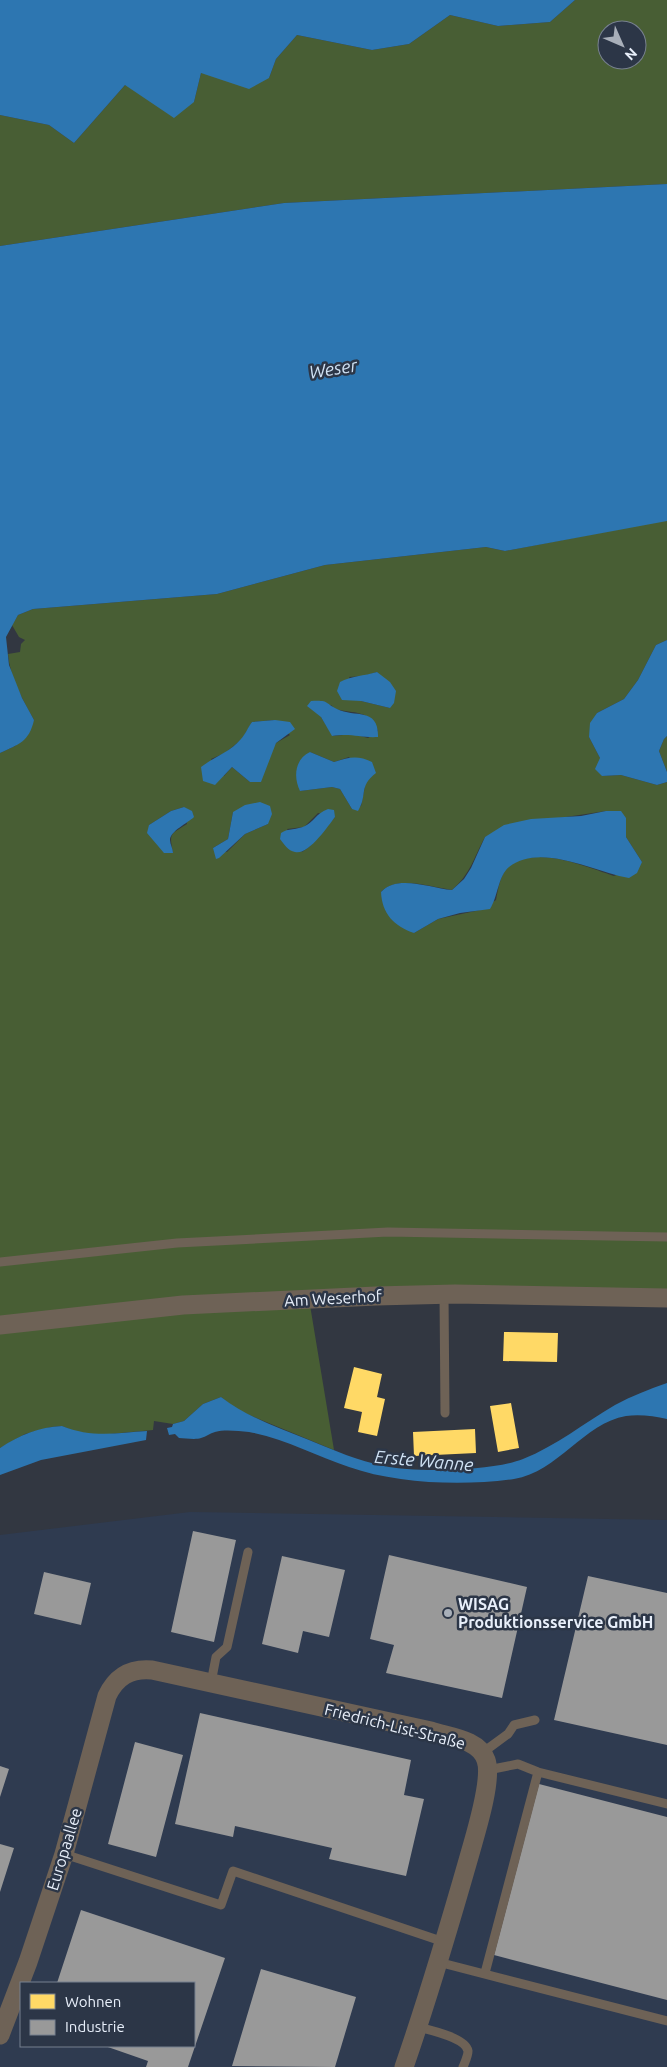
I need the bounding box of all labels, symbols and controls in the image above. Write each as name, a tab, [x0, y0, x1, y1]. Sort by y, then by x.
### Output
north arrow	[597, 20, 647, 70]
text: N	[622, 45, 641, 64]
water label: Weser	[308, 354, 360, 382]
street label: Am Weserhof	[284, 1286, 383, 1310]
water label: Erste Wanne	[374, 1446, 474, 1474]
place label: WISAG Produktionsservice GmbH	[458, 1595, 653, 1631]
marker: WISAG Produktionsservice GmbH	[442, 1607, 454, 1619]
street label: Friedrich-List-Straße	[323, 1700, 467, 1752]
street label: Europaallee	[43, 1806, 85, 1892]
legend	[20, 1982, 195, 2047]
text: Wohnen	[65, 1993, 121, 2010]
text: Industrie	[65, 2018, 125, 2035]

